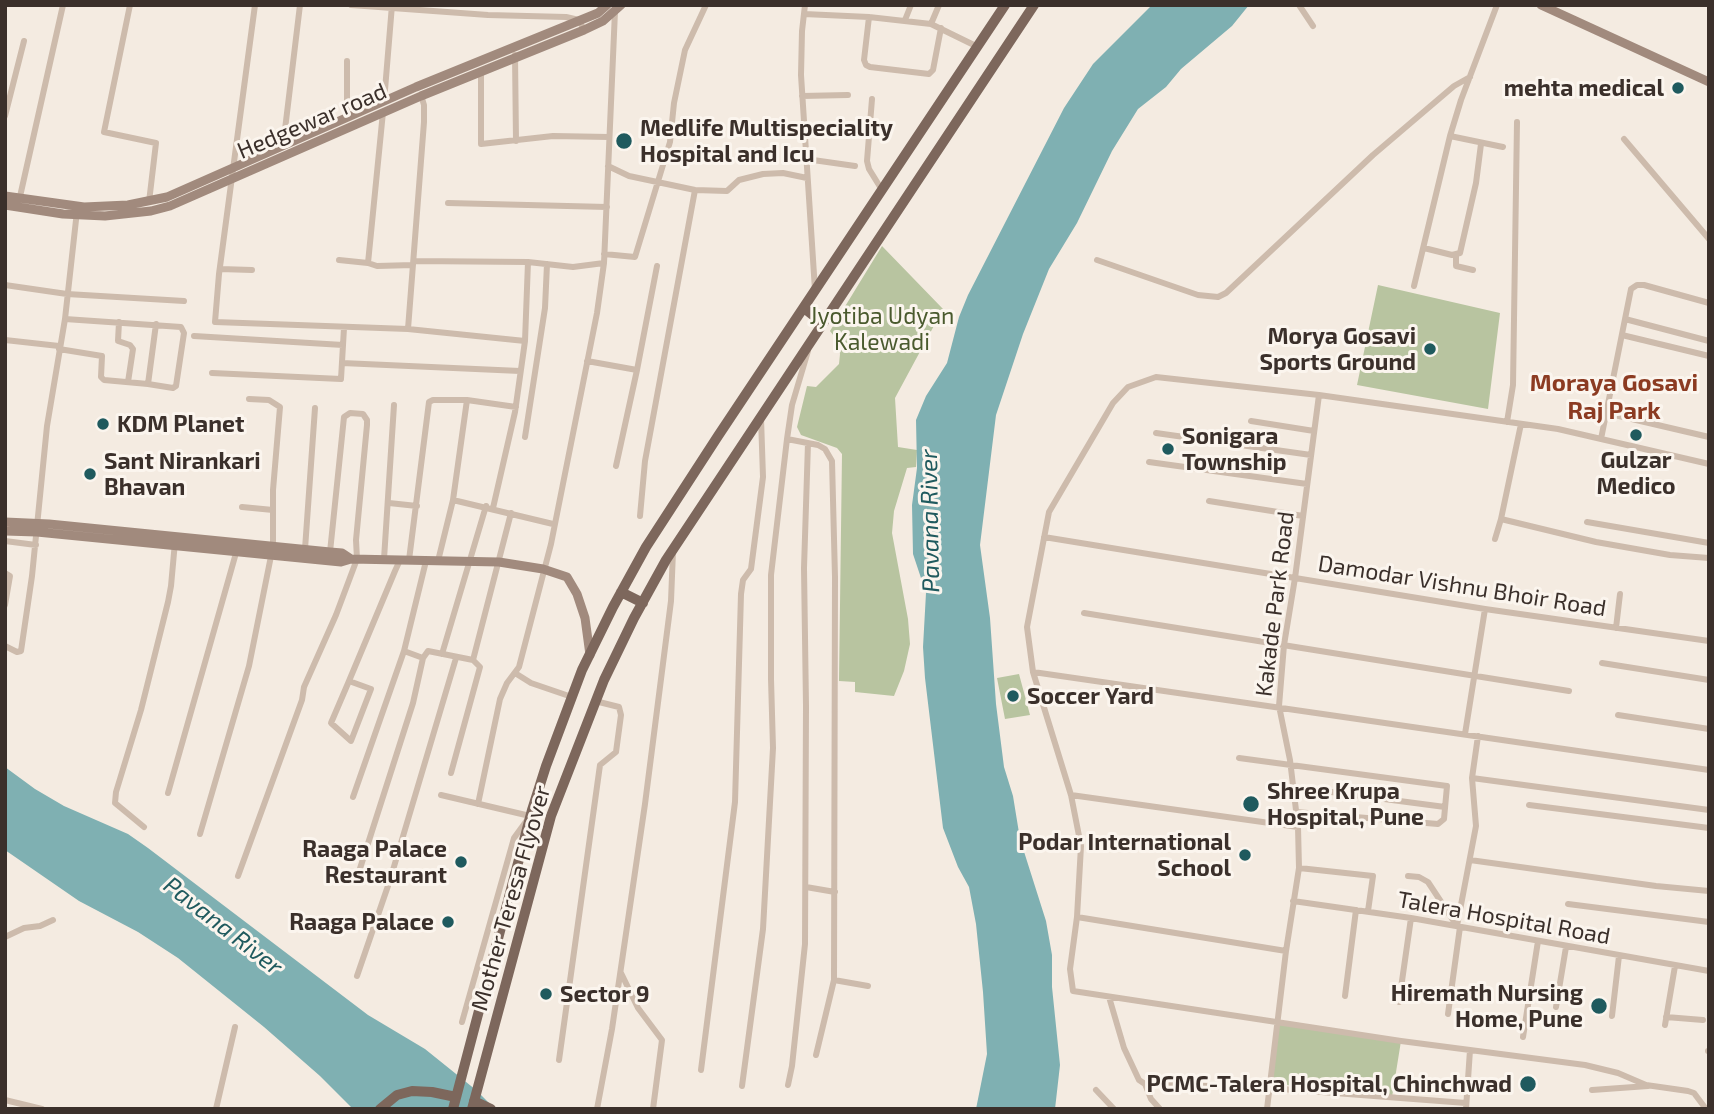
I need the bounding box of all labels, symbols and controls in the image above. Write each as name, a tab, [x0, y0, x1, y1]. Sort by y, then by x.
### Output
place label: mehta medical	[1504, 74, 1664, 102]
street label: Hedgewar road	[233, 77, 391, 165]
marker: mehta medical	[1670, 80, 1686, 96]
place label: Medlife Multispeciality Hospital and Icu	[640, 114, 893, 168]
marker: Medlife Multispeciality Hospital and Icu	[614, 131, 634, 151]
park label: Jyotiba Udyan Kalewadi	[810, 302, 954, 356]
place label: Morya Gosavi Sports Ground	[1259, 322, 1416, 376]
marker: Morya Gosavi Sports Ground	[1422, 341, 1438, 357]
district label: Moraya Gosavi Raj Park	[1530, 369, 1698, 425]
place label: KDM Planet	[117, 410, 244, 438]
marker: KDM Planet	[95, 416, 111, 432]
place label: Sonigara Township	[1182, 422, 1287, 476]
marker: Gulzar Medico	[1628, 427, 1644, 443]
marker: Sonigara Township	[1160, 441, 1176, 457]
place label: Gulzar Medico	[1596, 446, 1676, 500]
place label: Sant Nirankari Bhavan	[104, 447, 261, 501]
water label: Pavana River	[914, 449, 946, 593]
marker: Sant Nirankari Bhavan	[82, 466, 98, 482]
street label: Kakade Park Road	[1250, 510, 1300, 698]
street label: Damodar Vishnu Bhoir Road	[1316, 550, 1608, 622]
place label: Soccer Yard	[1027, 682, 1154, 710]
marker: Soccer Yard	[1005, 688, 1021, 704]
place label: Shree Krupa Hospital, Pune	[1267, 777, 1424, 831]
street label: Mother Teresa Flyover	[466, 782, 556, 1014]
marker: Shree Krupa Hospital, Pune	[1241, 794, 1261, 814]
place label: Podar International School	[1018, 828, 1231, 882]
place label: Raaga Palace Restaurant	[302, 835, 447, 889]
marker: Podar International School	[1237, 847, 1253, 863]
marker: Raaga Palace Restaurant	[453, 854, 469, 870]
water label: Pavana River	[158, 871, 288, 981]
street label: Talera Hospital Road	[1396, 886, 1612, 950]
place label: Raaga Palace	[289, 908, 434, 936]
marker: Raaga Palace	[440, 914, 456, 930]
place label: Hiremath Nursing Home, Pune	[1391, 979, 1583, 1033]
place label: Sector 9	[560, 980, 650, 1008]
marker: Sector 9	[538, 986, 554, 1002]
marker: Hiremath Nursing Home, Pune	[1589, 996, 1609, 1016]
place label: PCMC-Talera Hospital, Chinchwad	[1146, 1070, 1512, 1098]
marker: PCMC-Talera Hospital, Chinchwad	[1518, 1074, 1538, 1094]

